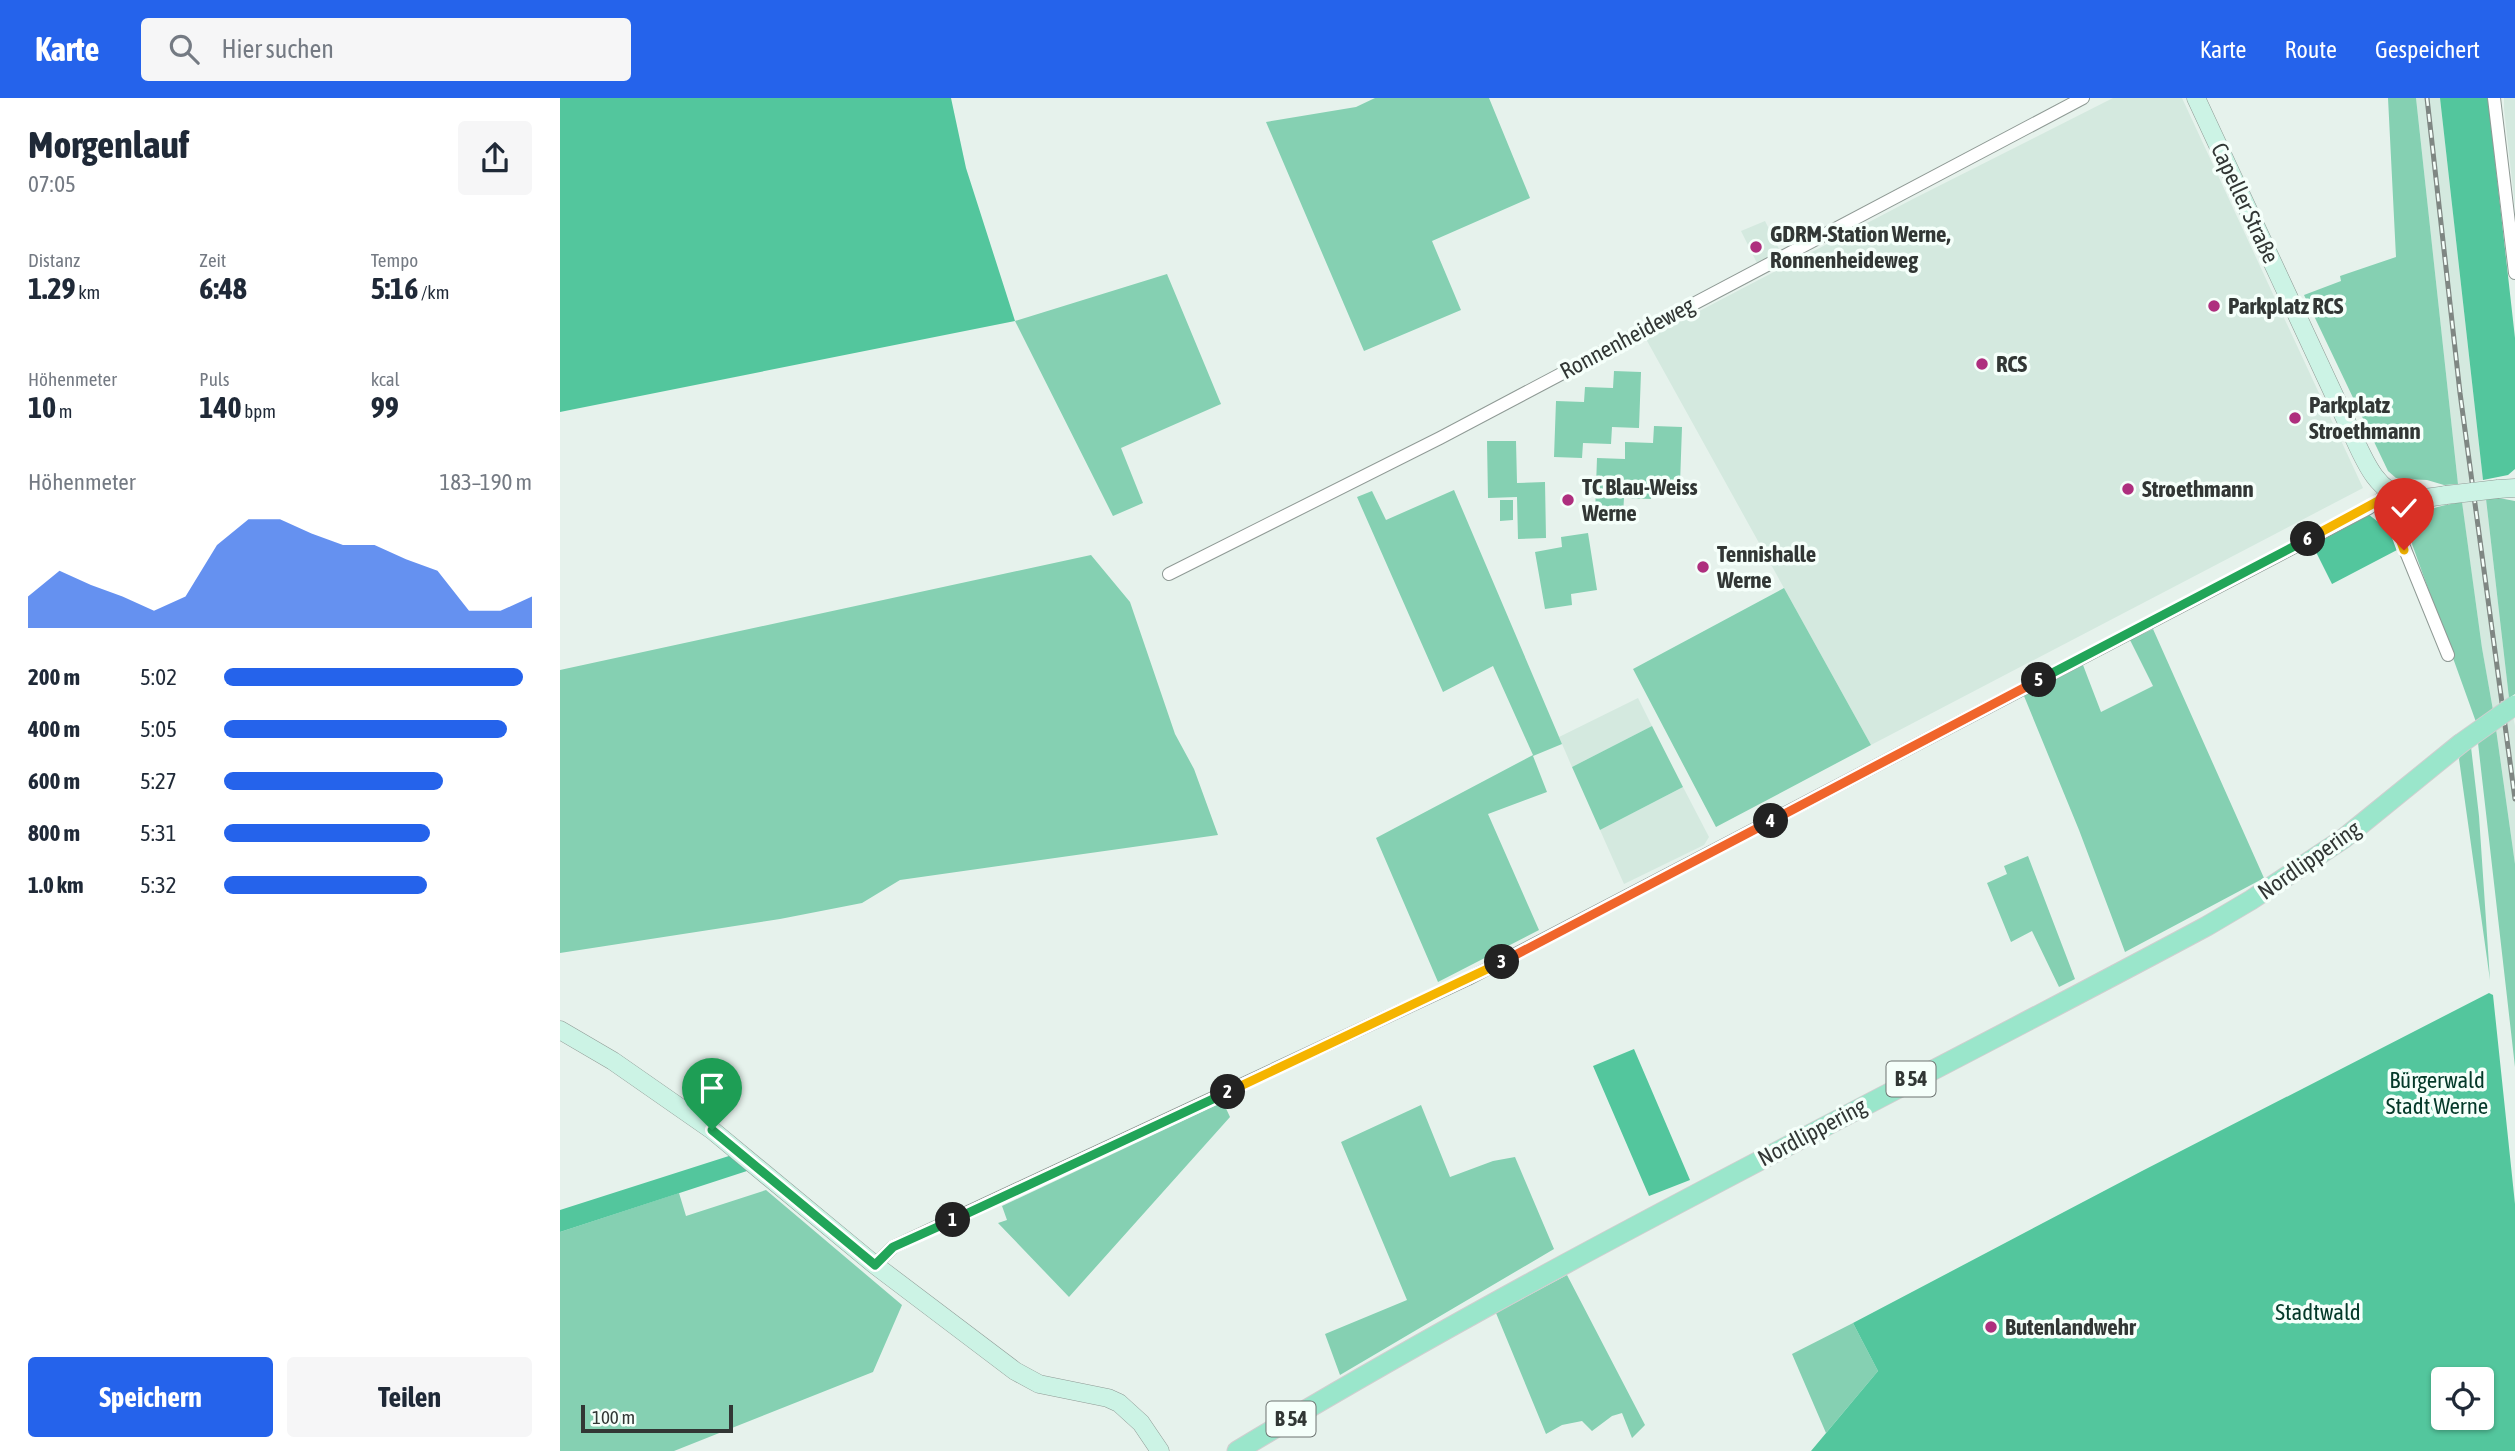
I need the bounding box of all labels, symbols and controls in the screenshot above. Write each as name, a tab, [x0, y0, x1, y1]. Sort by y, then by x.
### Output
search box	[141, 18, 631, 81]
text: Karte	[35, 30, 99, 68]
icon: search	[165, 30, 203, 68]
text: Hier suchen	[221, 34, 334, 64]
text: Karte	[2200, 36, 2246, 63]
text: Route	[2284, 36, 2337, 63]
text: Gespeichert	[2375, 36, 2480, 63]
button: share	[458, 121, 532, 195]
text: Morgenlauf	[28, 123, 189, 166]
street label: Capeller Straße	[2206, 139, 2284, 267]
text: 07:05	[28, 171, 76, 197]
place label: GDRM-Station Werne, Ronnenheideweg	[1770, 221, 1951, 273]
marker: GDRM-Station Werne, Ronnenheideweg	[1748, 239, 1764, 255]
text: Distanz	[28, 249, 80, 271]
text: Zeit	[199, 249, 226, 271]
text: Tempo	[371, 249, 418, 271]
text: 1.29	[28, 271, 76, 305]
text: 6:48	[199, 271, 247, 305]
text: 5:16	[371, 271, 418, 305]
text: km	[76, 281, 100, 303]
text: /km	[418, 281, 449, 303]
street label: Ronnenheideweg	[1556, 292, 1699, 384]
place label: Parkplatz RCS	[2228, 293, 2344, 319]
marker: Parkplatz RCS	[2206, 298, 2222, 314]
place label: RCS	[1996, 351, 2028, 377]
marker: RCS	[1974, 356, 1990, 372]
text: Höhenmeter	[28, 368, 117, 390]
text: Puls	[199, 368, 230, 390]
text: kcal	[371, 368, 400, 390]
text: 10	[28, 390, 56, 424]
text: 140	[199, 390, 242, 424]
text: 99	[371, 390, 399, 424]
place label: Parkplatz Stroethmann	[2309, 392, 2421, 444]
text: m	[56, 400, 73, 422]
text: bpm	[242, 400, 276, 422]
marker: Parkplatz Stroethmann	[2287, 410, 2303, 426]
text: Höhenmeter	[28, 469, 136, 495]
text: 183–190 m	[439, 469, 532, 495]
place label: TC Blau-Weiss Werne	[1581, 474, 1698, 526]
place label: Stroethmann	[2142, 476, 2254, 502]
pin	[2374, 478, 2434, 550]
marker: Stroethmann	[2120, 481, 2136, 497]
icon: check	[2385, 489, 2423, 527]
marker: TC Blau-Weiss Werne	[1560, 492, 1576, 508]
pin: 6	[2290, 522, 2326, 556]
text: 6	[2303, 527, 2312, 549]
place label: Tennishalle Werne	[1716, 541, 1816, 593]
marker: Tennishalle Werne	[1695, 559, 1711, 575]
pin: 5	[2022, 662, 2056, 698]
text: 200 m	[28, 664, 80, 690]
text: 5:02	[140, 664, 177, 690]
text: 5	[2034, 668, 2043, 690]
text: 400 m	[28, 716, 80, 742]
text: 5:05	[140, 716, 177, 742]
text: 600 m	[28, 768, 80, 794]
text: 5:27	[140, 768, 177, 794]
pin: 4	[1754, 804, 1788, 838]
text: 4	[1766, 809, 1775, 831]
street label: Nordlippering	[2253, 815, 2365, 905]
text: 800 m	[28, 820, 80, 846]
text: 5:31	[140, 820, 177, 846]
text: 1.0 km	[28, 872, 84, 898]
text: 5:32	[140, 872, 177, 898]
pin: 3	[1485, 944, 1520, 980]
text: 3	[1497, 950, 1506, 972]
pin	[682, 1058, 742, 1130]
road number: B 54	[1886, 1062, 1936, 1096]
park label: Bürgerwald Stadt Werne	[2386, 1067, 2488, 1119]
icon: arrive	[693, 1069, 731, 1107]
pin: 2	[1210, 1074, 1246, 1110]
text: 2	[1223, 1080, 1232, 1102]
street label: Nordlippering	[1753, 1093, 1871, 1171]
pin: 1	[936, 1202, 970, 1238]
text: 1	[948, 1208, 957, 1230]
park label: Stadtwald	[2275, 1299, 2361, 1325]
place label: Butenlandwehr	[2005, 1314, 2137, 1340]
marker: Butenlandwehr	[1983, 1319, 1999, 1335]
button: Speichern	[28, 1357, 273, 1437]
button: Teilen	[287, 1357, 532, 1437]
map controls	[2431, 1367, 2494, 1430]
button: locate	[2431, 1367, 2494, 1430]
scale bar	[581, 1402, 733, 1434]
road number: B 54	[1266, 1402, 1316, 1436]
text: 100 m	[592, 1406, 635, 1428]

